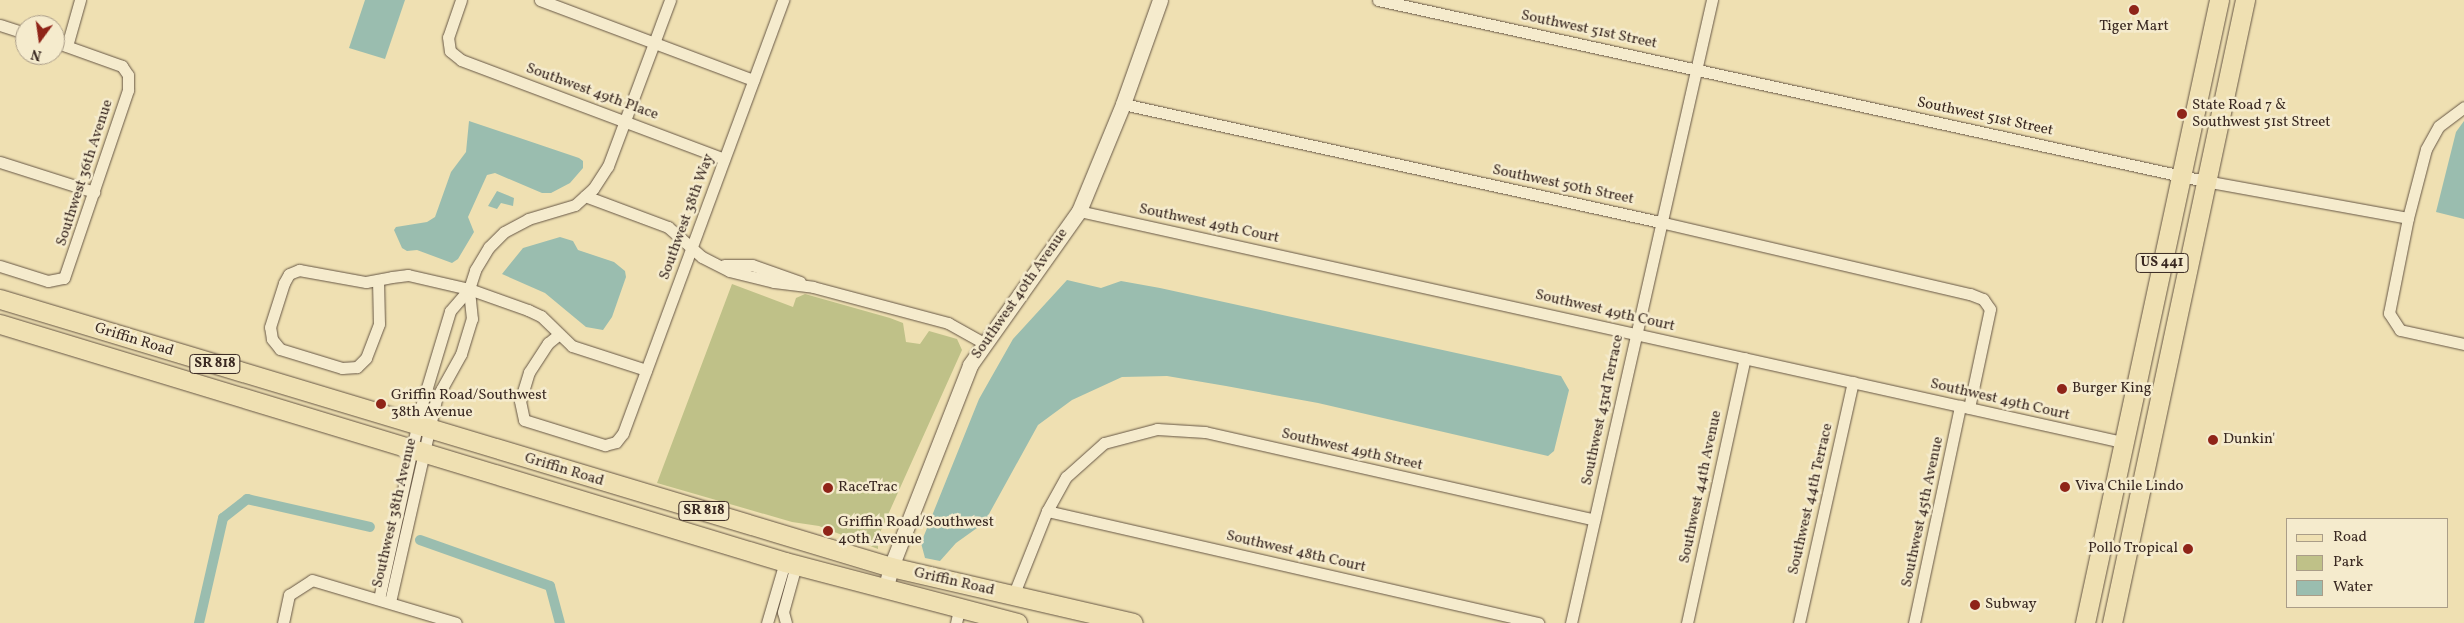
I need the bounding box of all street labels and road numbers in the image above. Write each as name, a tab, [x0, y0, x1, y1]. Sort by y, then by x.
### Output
street label: Southwest 51st Street	[1519, 7, 1659, 53]
street label: Southwest 49th Place	[523, 60, 661, 124]
street label: Southwest 51st Street	[1915, 94, 2055, 140]
street label: Southwest 36th Avenue	[53, 97, 117, 249]
street label: Southwest 38th Way	[656, 151, 718, 283]
street label: Southwest 50th Street	[1491, 161, 1635, 209]
street label: Southwest 49th Court	[1137, 200, 1281, 248]
street label: Southwest 40th Avenue	[968, 225, 1072, 363]
road number: US 441	[2134, 252, 2190, 274]
street label: Southwest 49th Court	[1533, 286, 1677, 336]
street label: Griffin Road	[92, 319, 176, 361]
street label: Southwest 43rd Terrace	[1578, 333, 1628, 487]
road number: SR 818	[189, 352, 241, 376]
street label: Southwest 49th Court	[1928, 375, 2072, 425]
street label: Southwest 44th Avenue	[1676, 409, 1726, 565]
street label: Southwest 44th Terrace	[1785, 421, 1837, 577]
street label: Southwest 49th Street	[1280, 425, 1424, 475]
street label: Southwest 45th Avenue	[1898, 435, 1948, 589]
street label: Southwest 38th Avenue	[369, 436, 421, 590]
street label: Griffin Road	[522, 449, 606, 491]
road number: SR 818	[678, 500, 730, 522]
street label: Southwest 48th Court	[1224, 527, 1368, 577]
street label: Griffin Road	[912, 564, 996, 600]

